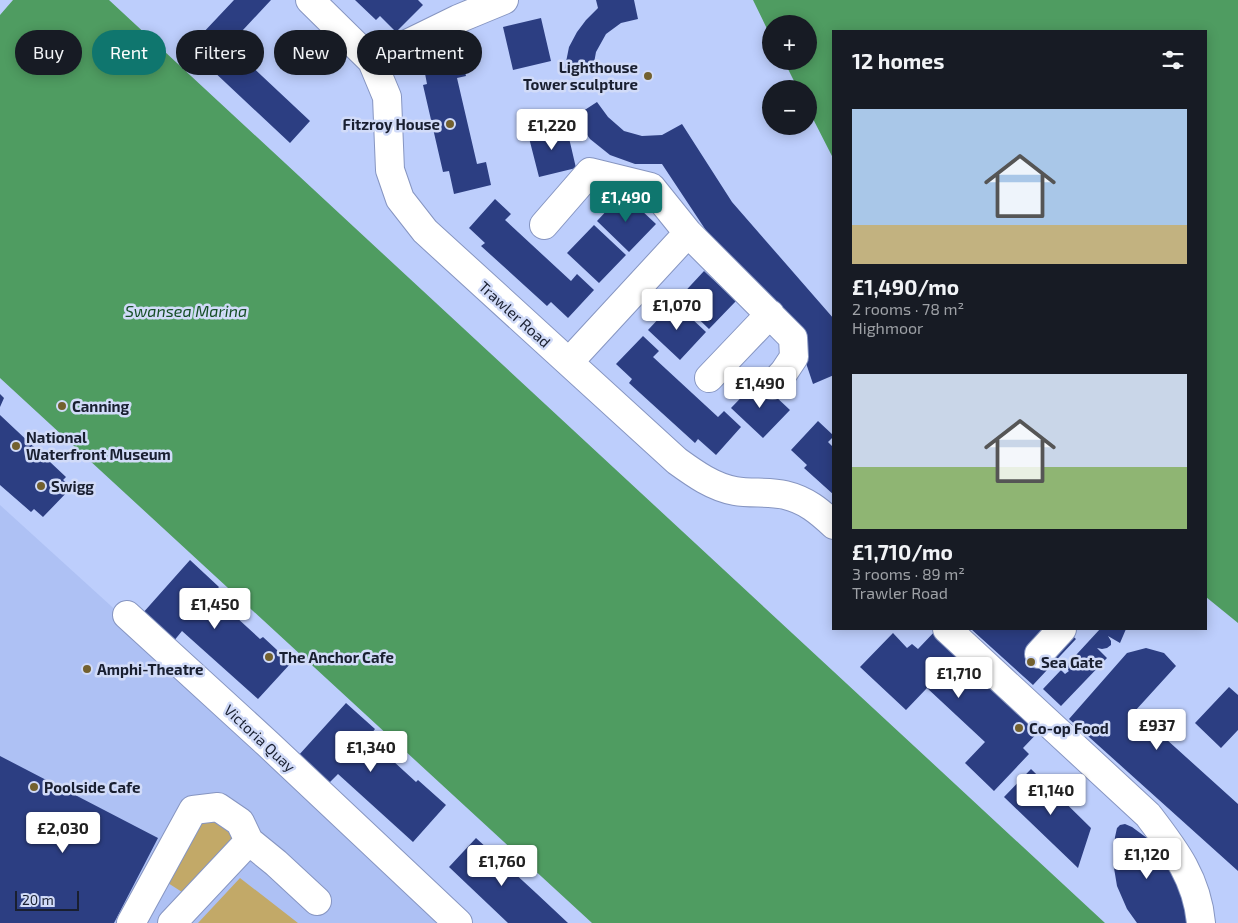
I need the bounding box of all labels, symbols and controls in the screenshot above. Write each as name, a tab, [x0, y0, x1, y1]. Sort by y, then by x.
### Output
map controls	[762, 15, 817, 135]
button: +	[762, 15, 817, 70]
chip: Buy	[15, 30, 82, 75]
chip: Rent	[92, 30, 166, 75]
chip: Filters	[176, 30, 264, 75]
chip: New	[274, 30, 347, 75]
chip: Apartment	[357, 30, 482, 75]
icon: filters	[1159, 46, 1187, 74]
text: 12 homes	[852, 48, 944, 73]
place label: Lighthouse Tower sculpture	[523, 58, 638, 93]
marker: Lighthouse Tower sculpture	[642, 70, 654, 82]
button: −	[762, 80, 817, 135]
pin: £1,220	[511, 108, 593, 151]
place label: Fitzroy House	[343, 115, 440, 134]
text: £1,220	[528, 115, 576, 134]
marker: Fitzroy House	[444, 118, 456, 130]
icon: home	[975, 141, 1065, 231]
pin: £1,490	[585, 180, 667, 223]
text: £1,490	[601, 187, 651, 206]
text: £1,490/mo	[852, 274, 959, 299]
street label: Trawler Road	[476, 277, 554, 351]
pin: £1,070	[636, 288, 718, 331]
text: £1,070	[653, 295, 701, 314]
text: 2 rooms · 78 m²	[852, 299, 964, 318]
water label: Swansea Marina	[125, 301, 247, 320]
text: Highmoor	[852, 318, 924, 337]
pin: £1,490	[719, 366, 801, 409]
text: £1,490	[735, 373, 785, 392]
place label: Canning	[72, 397, 130, 415]
marker: Canning	[56, 400, 68, 412]
icon: home	[975, 406, 1065, 496]
place label: National Waterfront Museum	[26, 428, 171, 463]
marker: National Waterfront Museum	[10, 440, 22, 452]
place label: Swigg	[51, 477, 94, 495]
marker: Swigg	[35, 480, 47, 492]
text: £1,710/mo	[852, 539, 953, 564]
text: 3 rooms · 89 m²	[852, 564, 965, 583]
text: Trawler Road	[852, 583, 948, 602]
pin: £1,450	[174, 588, 256, 630]
text: £1,450	[190, 594, 240, 613]
place label: The Anchor Cafe	[279, 648, 394, 666]
marker: The Anchor Cafe	[263, 651, 275, 663]
place label: Sea Gate	[1041, 653, 1103, 671]
pin: £1,710	[918, 656, 1000, 699]
marker: Sea Gate	[1025, 656, 1037, 668]
place label: Amphi-Theatre	[97, 660, 204, 678]
marker: Amphi-Theatre	[81, 663, 93, 675]
text: £1,710	[936, 663, 982, 682]
street label: Victoria Quay	[220, 701, 299, 776]
pin: £937	[1127, 708, 1187, 751]
text: £937	[1139, 715, 1175, 734]
place label: Co-op Food	[1029, 719, 1109, 737]
marker: Co-op Food	[1013, 722, 1025, 734]
pin: £1,340	[330, 730, 412, 773]
text: £1,340	[346, 737, 396, 756]
pin: £1,140	[1010, 774, 1092, 816]
place label: Poolside Cafe	[44, 778, 140, 796]
text: £1,140	[1028, 780, 1074, 799]
marker: Poolside Cafe	[28, 781, 40, 793]
pin: £2,030	[22, 812, 104, 854]
text: £2,030	[37, 818, 89, 837]
pin: £1,120	[1106, 838, 1188, 880]
pin: £1,760	[461, 844, 543, 887]
text: £1,120	[1124, 844, 1170, 863]
text: £1,760	[478, 851, 526, 870]
scale bar	[15, 888, 79, 911]
text: 20 m	[22, 891, 54, 908]

